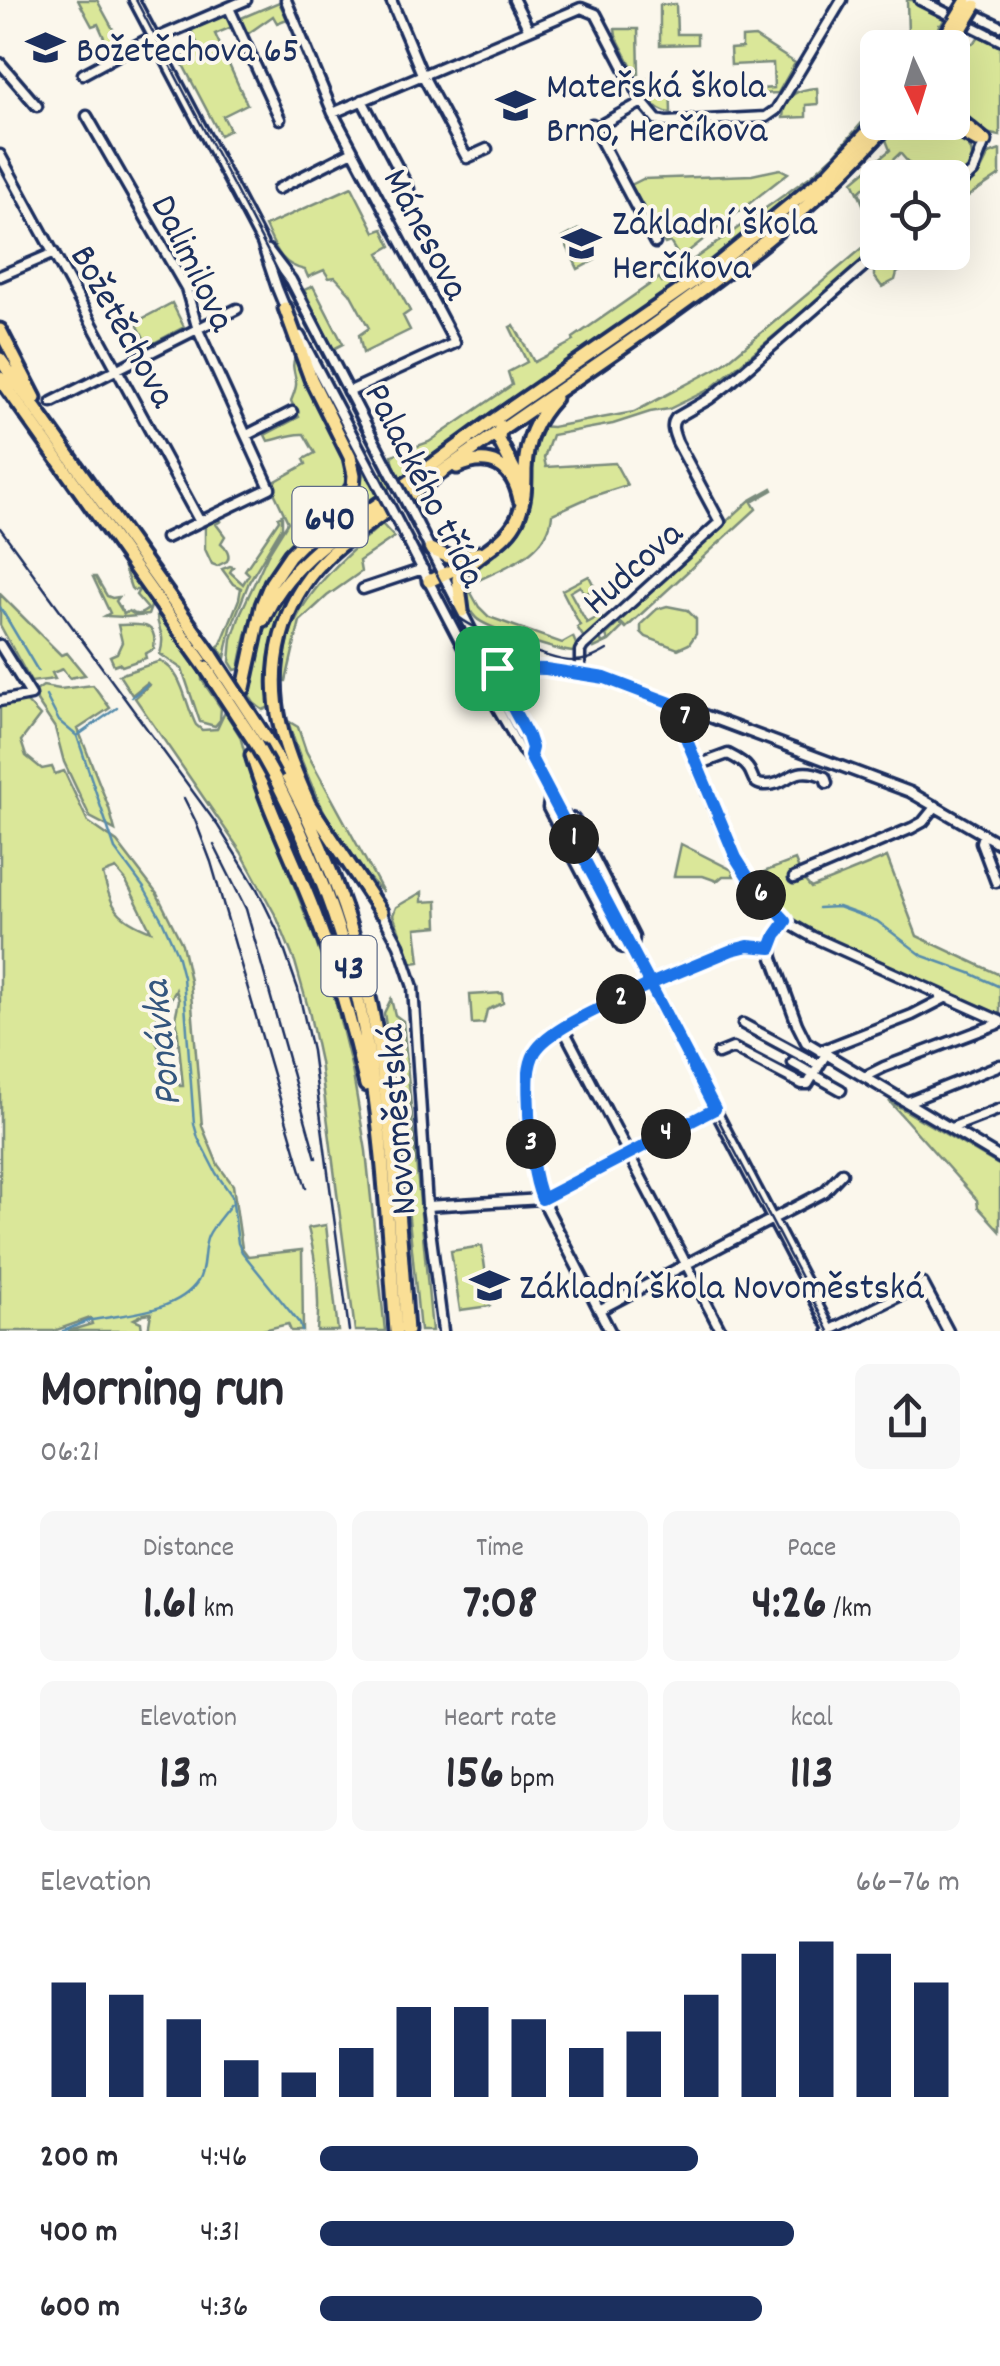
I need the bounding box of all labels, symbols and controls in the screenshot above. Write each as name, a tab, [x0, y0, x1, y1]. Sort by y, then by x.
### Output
place label: Božetěchova 65	[76, 26, 299, 81]
school or university icon: Božetěchova 65	[25, 27, 67, 69]
north arrow	[860, 30, 970, 140]
map controls	[860, 30, 970, 270]
place label: Mateřská škola Brno, Herčíkova	[546, 62, 768, 161]
school or university icon: Mateřská škola Brno, Herčíkova	[495, 85, 537, 127]
street label: Mánesova	[366, 160, 481, 312]
button: locate	[860, 160, 970, 270]
street label: Dalimilova	[133, 187, 247, 343]
place label: Základní škola Herčíkova	[612, 199, 818, 298]
school or university icon: Základní škola Herčíkova	[561, 222, 603, 264]
street label: Božetěchova	[53, 236, 188, 420]
street label: Palackého třída	[347, 375, 498, 599]
road number: 640	[292, 487, 368, 547]
street label: Hudcova	[572, 509, 698, 631]
pin	[455, 626, 540, 711]
icon: arrive	[470, 641, 525, 696]
pin: 7	[660, 693, 710, 743]
text: 7	[680, 698, 690, 738]
pin: 1	[549, 814, 599, 864]
text: 1	[571, 819, 577, 859]
pin: 6	[736, 870, 786, 920]
text: 6	[754, 875, 768, 915]
road number: 43	[322, 936, 376, 996]
pin: 2	[596, 974, 646, 1024]
water label: Ponávka	[130, 975, 200, 1109]
text: 2	[615, 979, 627, 1019]
street label: Novoměstská	[366, 1022, 435, 1217]
pin: 4	[641, 1109, 691, 1159]
text: 4	[660, 1114, 672, 1154]
pin: 3	[506, 1119, 556, 1169]
text: 3	[525, 1124, 537, 1164]
place label: Základní škola Novoměstská	[519, 1263, 924, 1318]
school or university icon: Základní škola Novoměstská	[468, 1264, 510, 1306]
text: Morning run	[40, 1354, 284, 1433]
button: share	[855, 1364, 960, 1469]
text: 06:21	[40, 1431, 99, 1477]
text: Distance	[143, 1530, 234, 1570]
text: Time	[476, 1530, 524, 1570]
text: Pace	[787, 1530, 836, 1570]
text: 1.61	[142, 1570, 197, 1642]
text: 7:08	[463, 1570, 537, 1642]
text: 4:26	[751, 1570, 827, 1642]
text: km	[197, 1591, 234, 1631]
text: /km	[827, 1591, 872, 1631]
text: Elevation	[140, 1700, 237, 1740]
text: Heart rate	[443, 1700, 557, 1740]
text: kcal	[790, 1700, 833, 1740]
text: 13	[159, 1740, 192, 1812]
text: 156	[445, 1740, 504, 1812]
text: 113	[790, 1740, 834, 1812]
text: m	[192, 1761, 218, 1801]
text: bpm	[504, 1761, 555, 1801]
text: Elevation	[40, 1861, 151, 1907]
text: 66–76 m	[856, 1861, 960, 1907]
text: 200 m	[40, 2136, 118, 2182]
text: 4:46	[200, 2136, 248, 2182]
text: 400 m	[40, 2211, 117, 2257]
text: 4:31	[200, 2211, 240, 2257]
text: 600 m	[40, 2286, 120, 2332]
text: 4:36	[200, 2286, 248, 2332]

